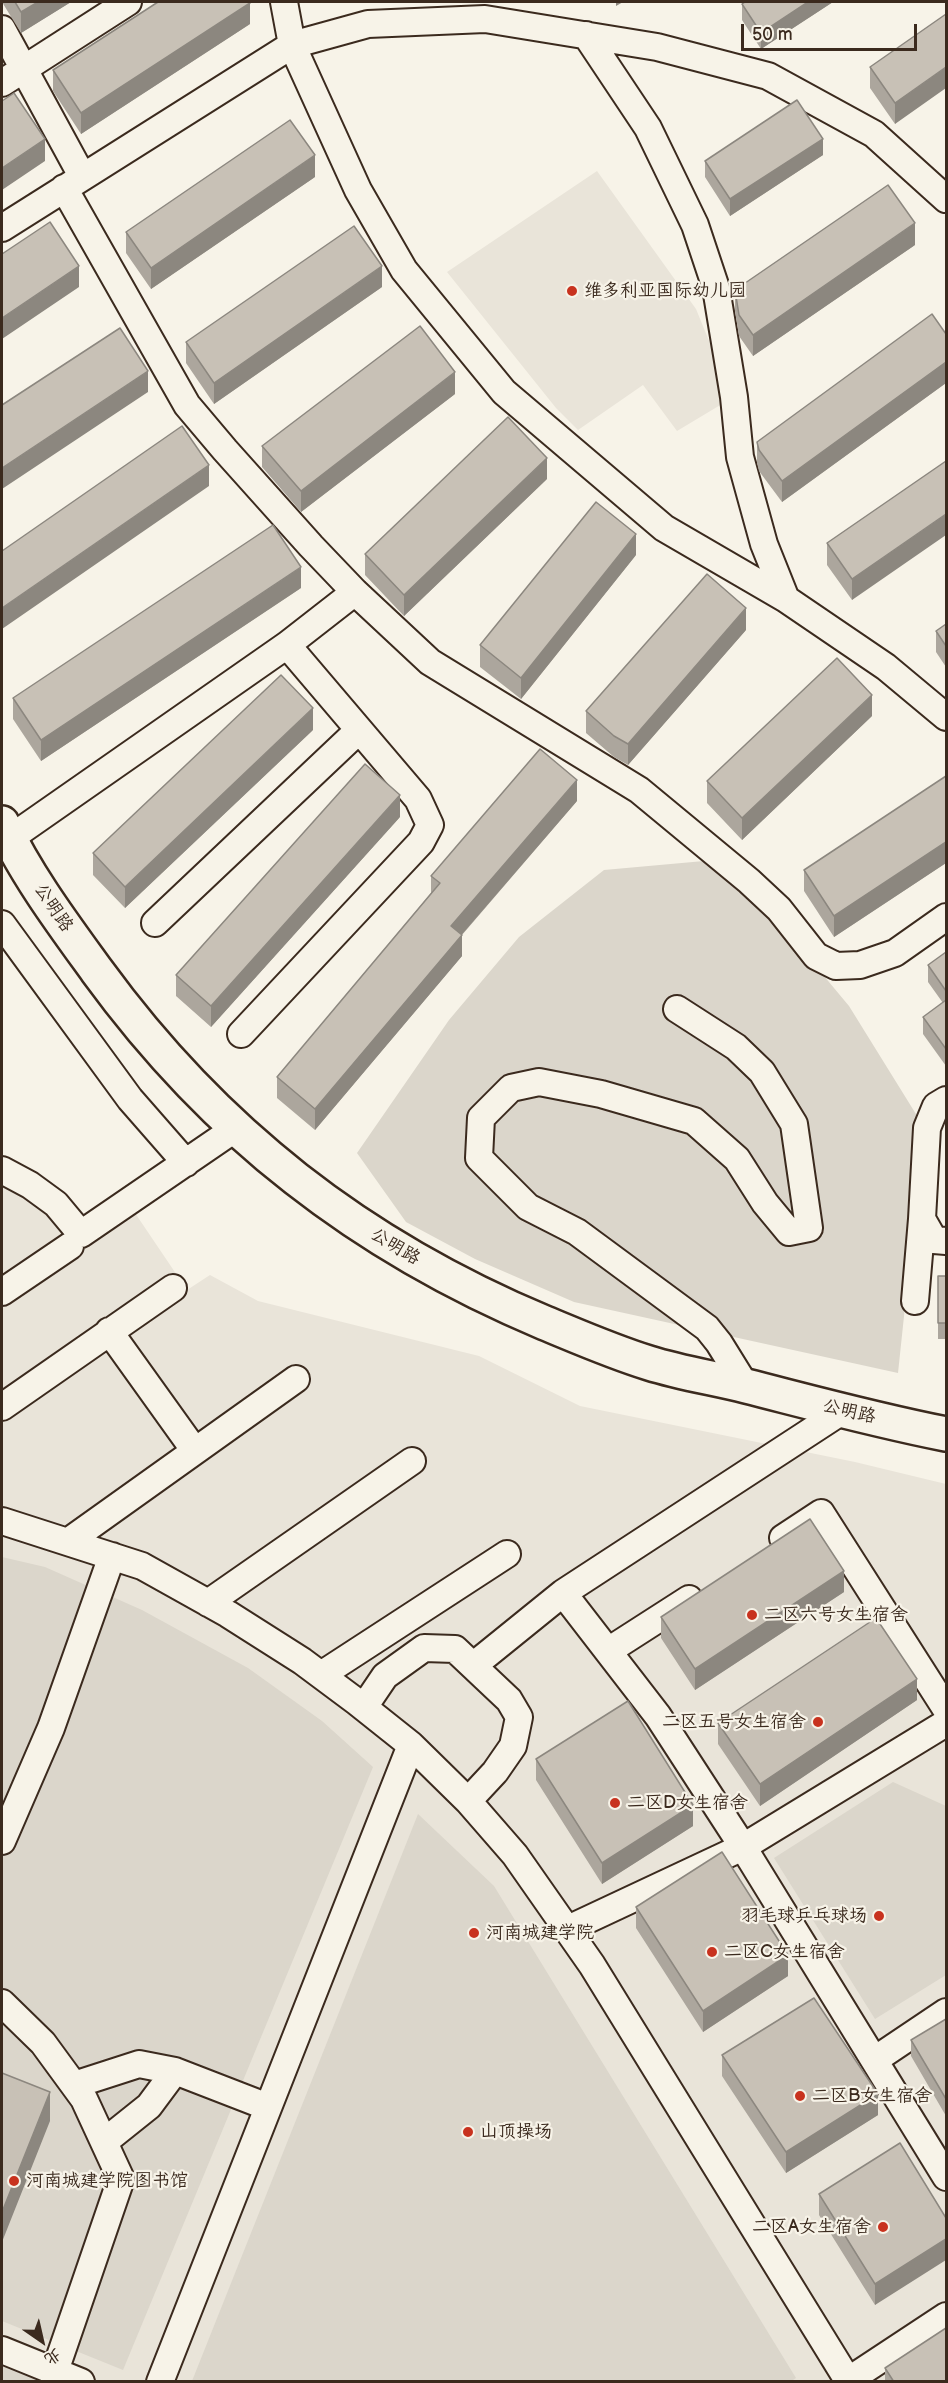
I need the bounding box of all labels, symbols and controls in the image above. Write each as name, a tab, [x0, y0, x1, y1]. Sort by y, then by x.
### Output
scale bar	[744, 12, 920, 50]
text: 50 m	[752, 24, 793, 45]
place label: 维多利亚国际幼儿园	[584, 280, 746, 302]
marker: 维多利亚国际幼儿园	[565, 284, 579, 298]
street label: 公明路	[29, 880, 77, 936]
street label: 公明路	[366, 1224, 424, 1270]
street label: 公明路	[820, 1395, 878, 1429]
place label: 二区六号女生宿舍	[764, 1604, 908, 1626]
marker: 二区六号女生宿舍	[745, 1608, 759, 1622]
place label: 二区五号女生宿舍	[662, 1711, 806, 1733]
marker: 二区五号女生宿舍	[811, 1715, 825, 1729]
place label: 二区D女生宿舍	[627, 1792, 748, 1814]
marker: 二区D女生宿舍	[608, 1796, 622, 1810]
place label: 羽毛球乒乓球场	[741, 1905, 867, 1927]
marker: 羽毛球乒乓球场	[872, 1909, 886, 1923]
place label: 河南城建学院	[486, 1922, 594, 1944]
marker: 河南城建学院	[467, 1926, 481, 1940]
place label: 二区C女生宿舍	[724, 1941, 845, 1963]
marker: 二区C女生宿舍	[705, 1945, 719, 1959]
place label: 二区B女生宿舍	[812, 2085, 932, 2107]
marker: 二区B女生宿舍	[793, 2089, 807, 2103]
place label: 山顶操场	[480, 2121, 552, 2143]
marker: 山顶操场	[461, 2125, 475, 2139]
place label: 河南城建学院图书馆	[26, 2170, 188, 2192]
marker: 河南城建学院图书馆	[7, 2174, 21, 2188]
place label: 二区A女生宿舍	[752, 2216, 871, 2238]
marker: 二区A女生宿舍	[876, 2220, 890, 2234]
north arrow	[12, 2311, 72, 2371]
text: 北	[40, 2344, 64, 2369]

